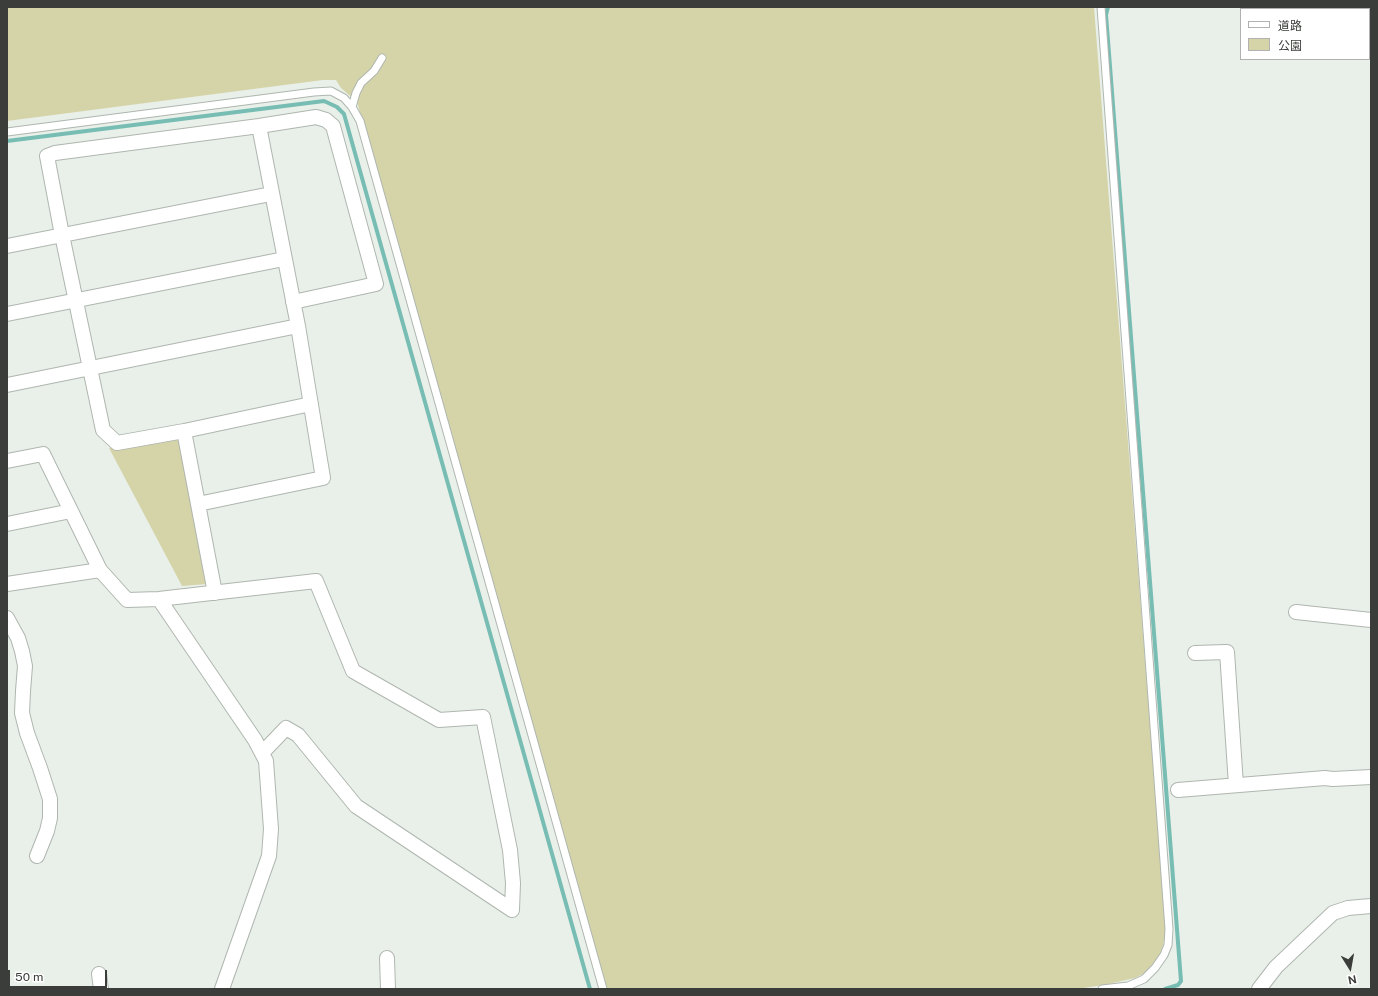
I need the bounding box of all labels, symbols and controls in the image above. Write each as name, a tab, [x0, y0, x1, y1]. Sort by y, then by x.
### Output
legend	[1240, 8, 1370, 60]
text: 道路	[1278, 19, 1302, 33]
text: 公園	[1278, 39, 1302, 53]
north arrow	[1330, 948, 1370, 988]
scale bar	[10, 962, 109, 988]
text: 50 m	[15, 970, 43, 984]
text: N	[1347, 973, 1358, 986]

